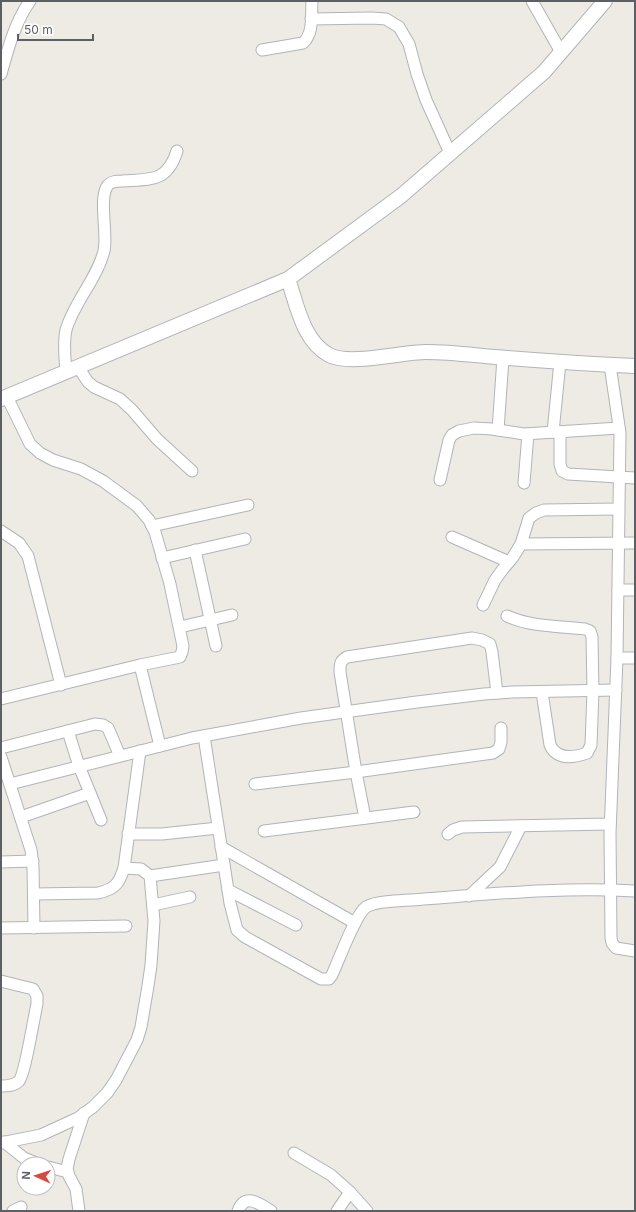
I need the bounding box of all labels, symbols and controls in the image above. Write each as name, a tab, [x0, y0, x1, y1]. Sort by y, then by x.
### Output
scale bar	[18, 16, 93, 42]
text: 50 m	[24, 22, 53, 37]
north arrow	[16, 1156, 56, 1196]
text: N	[19, 1171, 33, 1180]

